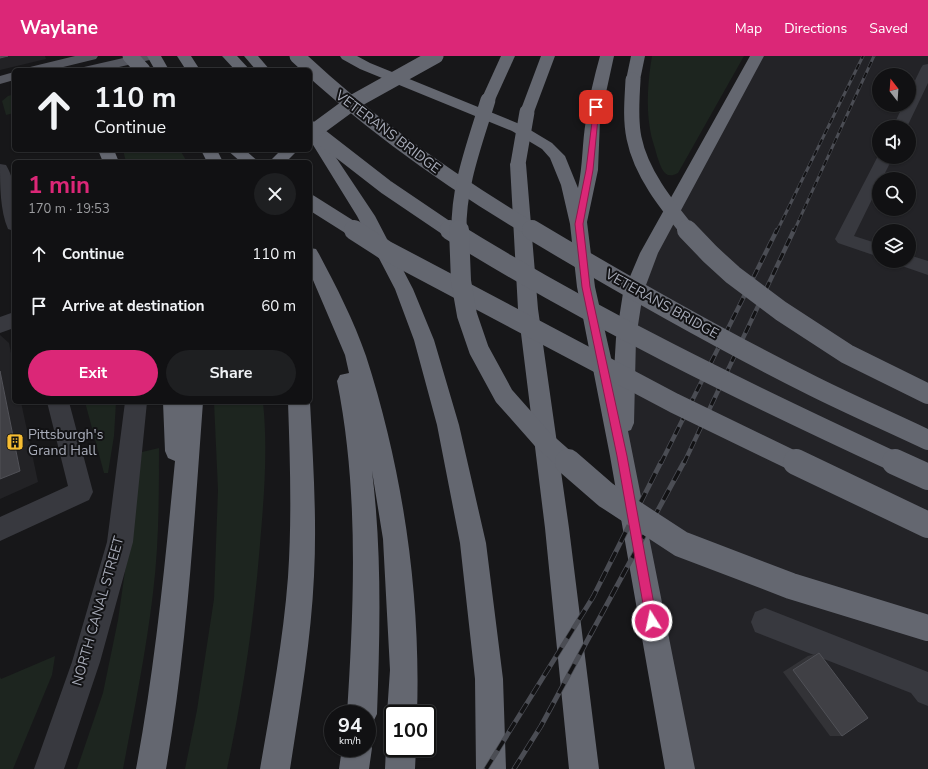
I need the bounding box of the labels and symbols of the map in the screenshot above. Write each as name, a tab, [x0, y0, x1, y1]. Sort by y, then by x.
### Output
north arrow	[872, 68, 916, 112]
street label: VETERANS BRIDGE	[331, 85, 445, 178]
pin	[579, 90, 613, 124]
street label: VETERANS BRIDGE	[601, 264, 722, 343]
place label: Pittsburgh's Grand Hall	[28, 425, 104, 460]
building icon: Pittsburgh's Grand Hall	[5, 432, 25, 452]
street label: NORTH CANAL STREET	[68, 533, 129, 688]
position arrow	[631, 600, 673, 642]
speed limit sign: 100	[384, 705, 436, 757]

